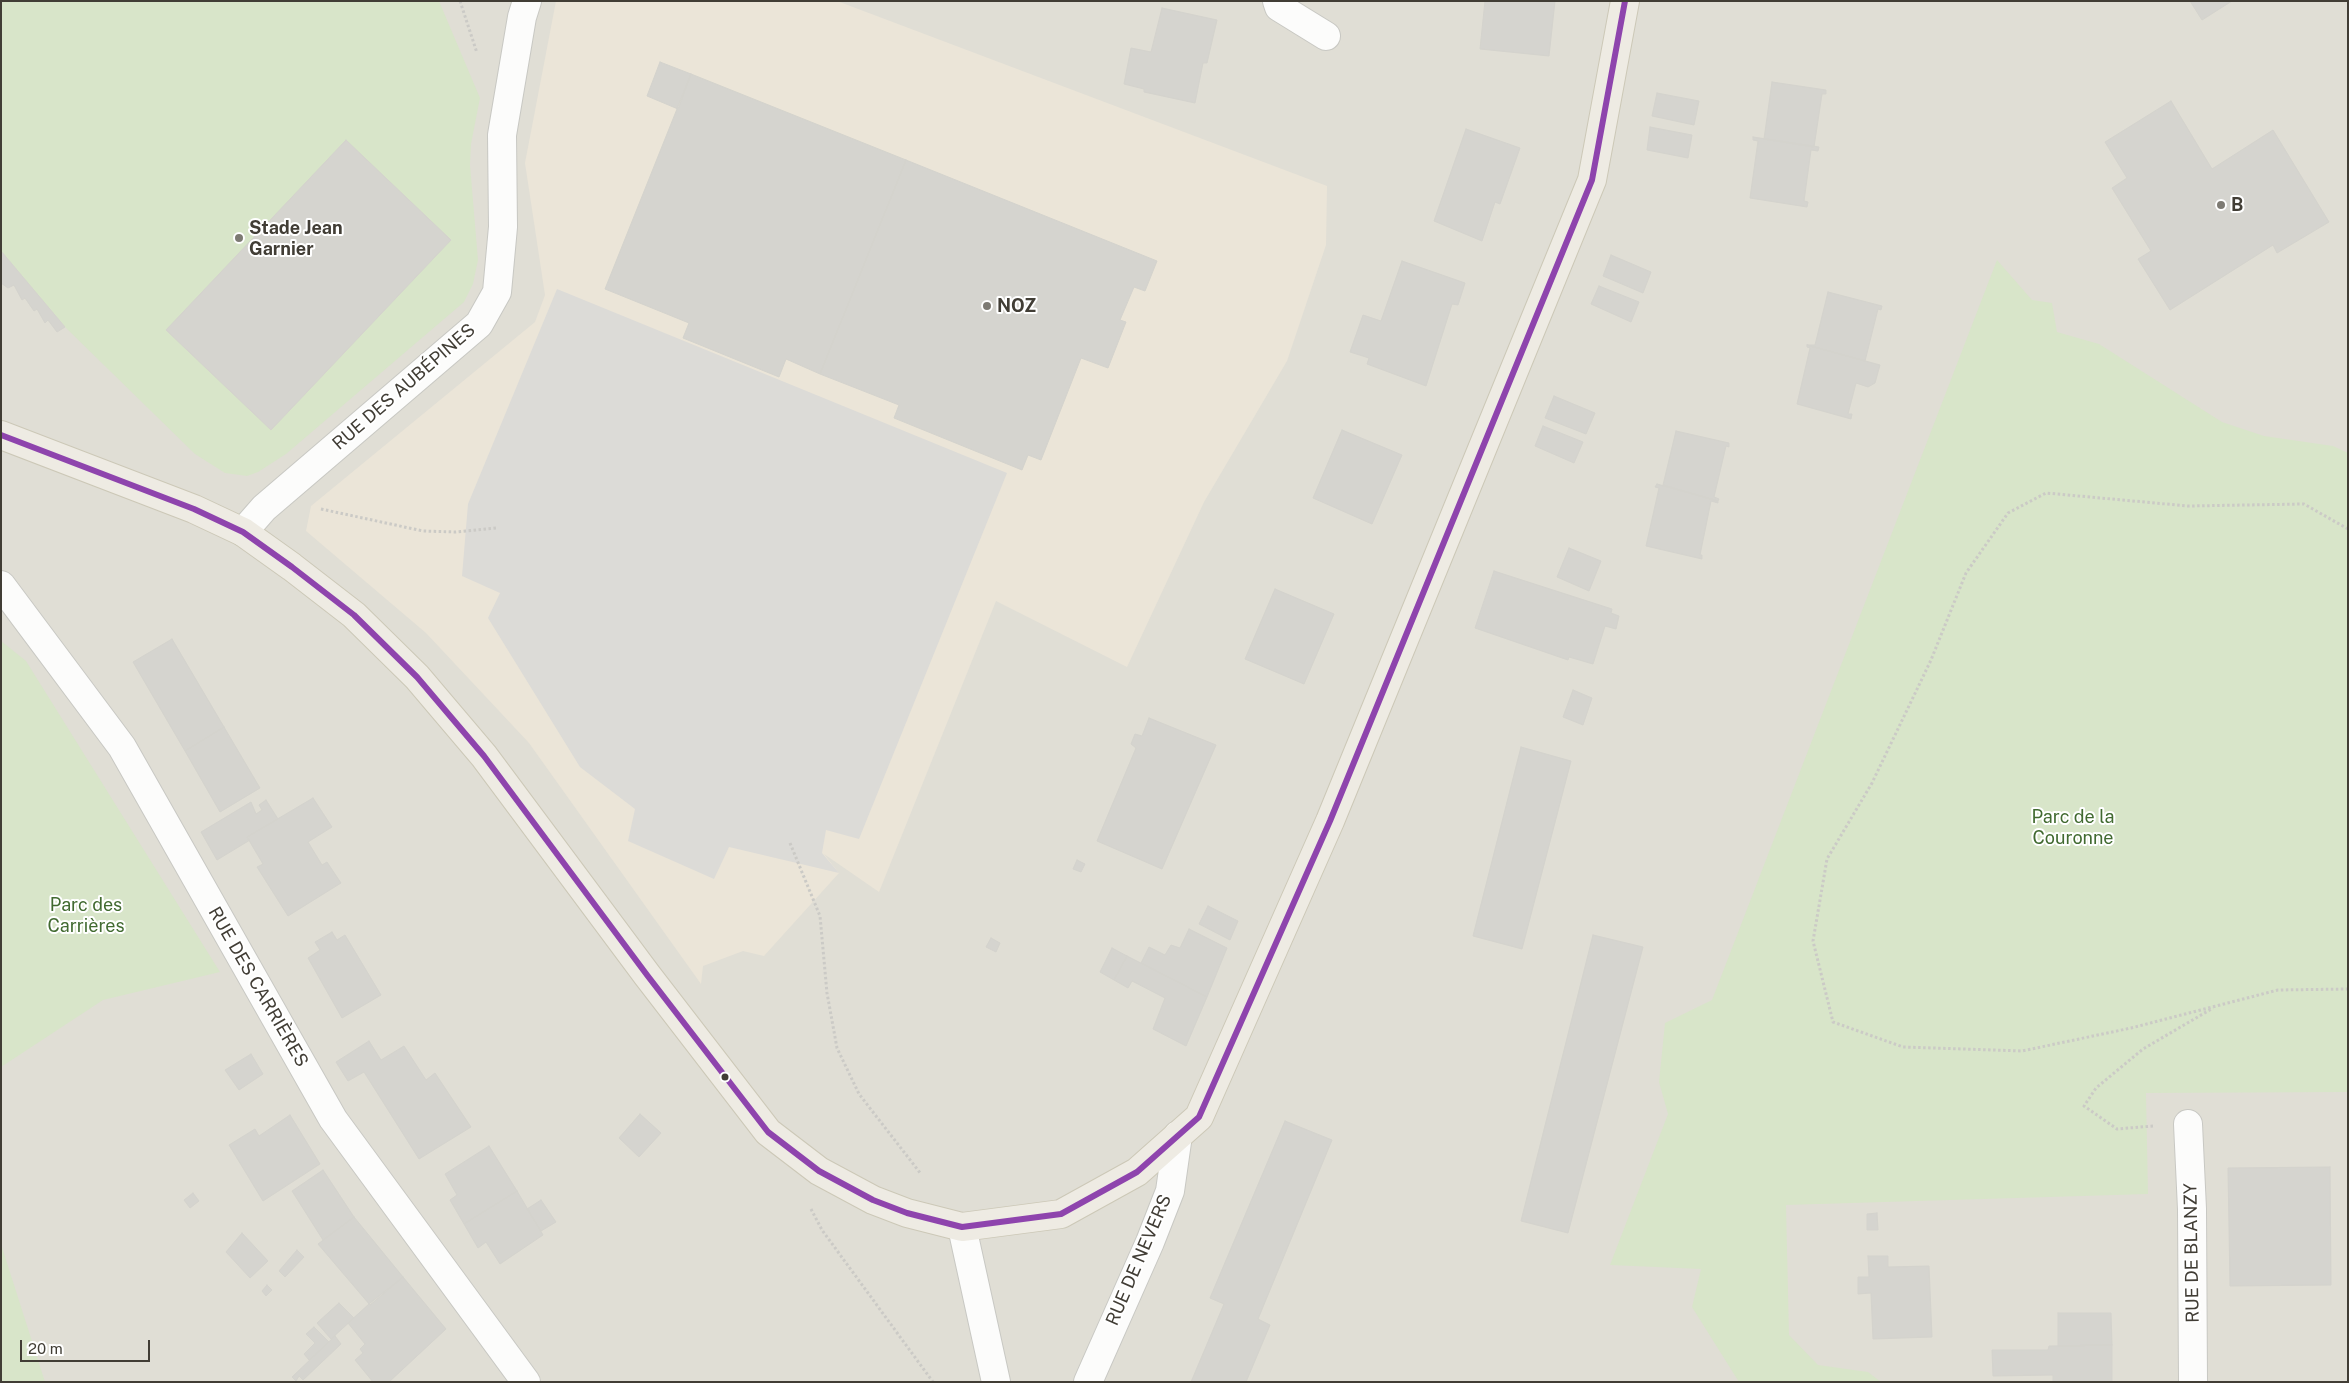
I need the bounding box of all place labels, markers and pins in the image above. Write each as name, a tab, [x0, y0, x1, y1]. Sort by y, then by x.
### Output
place label: B	[2231, 194, 2243, 216]
marker: B	[2215, 199, 2227, 211]
place label: Stade Jean Garnier	[249, 217, 343, 260]
marker: Stade Jean Garnier	[233, 232, 245, 244]
place label: NOZ	[997, 295, 1036, 317]
marker: NOZ	[981, 300, 993, 312]
unlabelled marker	[720, 1072, 730, 1082]

